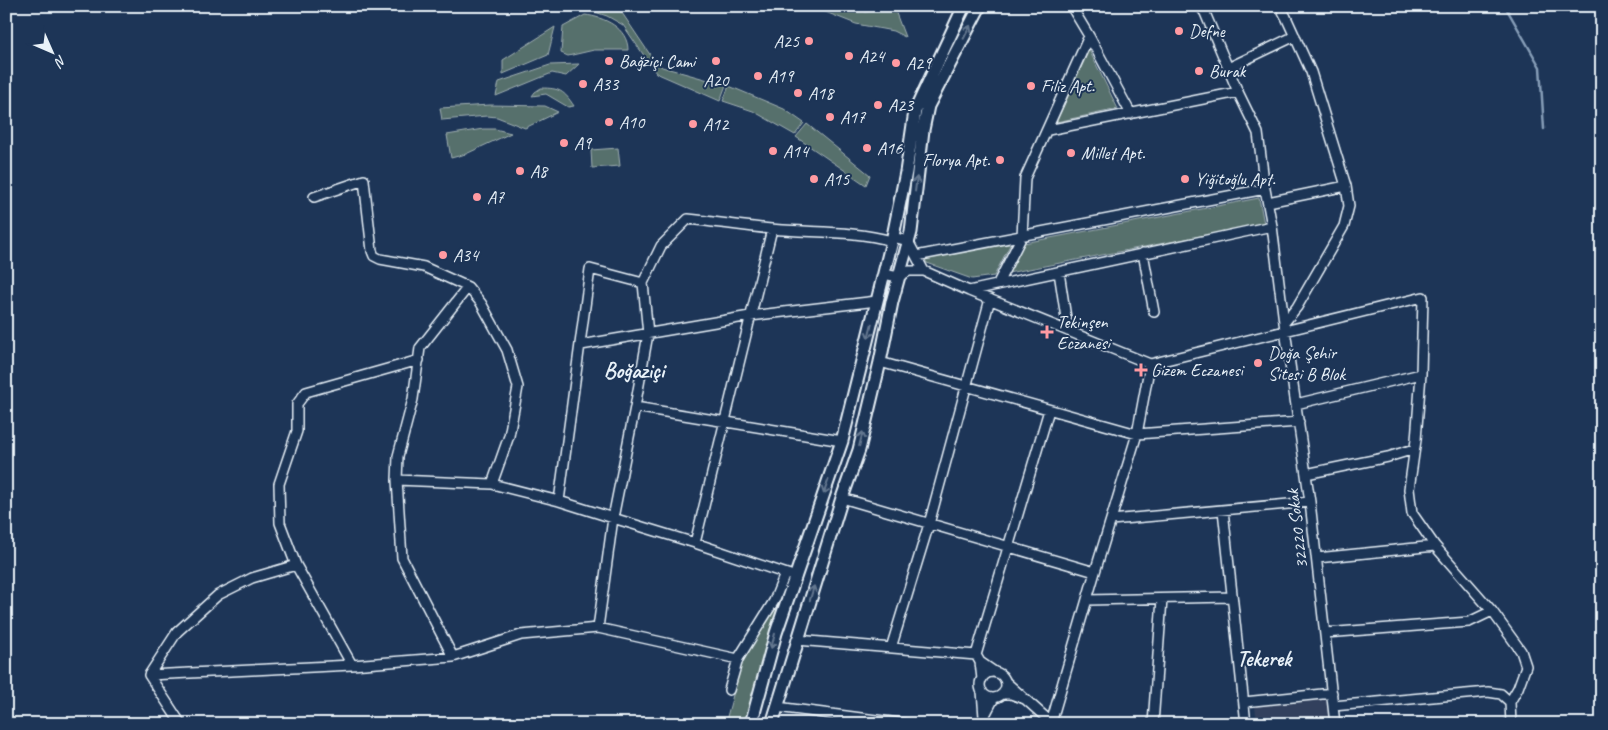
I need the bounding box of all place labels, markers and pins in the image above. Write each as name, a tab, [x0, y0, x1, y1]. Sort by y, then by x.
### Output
place label: Defne	[1189, 20, 1226, 42]
marker: Defne	[1173, 25, 1185, 37]
place label: A25	[774, 30, 800, 52]
marker: A25	[803, 35, 815, 47]
place label: A24	[859, 45, 886, 67]
place label: Bağziçi Cami	[619, 50, 698, 72]
marker: A24	[843, 50, 855, 62]
place label: A29	[906, 52, 933, 74]
marker: Bağziçi Cami	[603, 55, 615, 67]
marker: A20	[710, 55, 722, 67]
marker: A29	[890, 57, 902, 69]
place label: Burak	[1209, 60, 1247, 82]
place label: A19	[768, 65, 795, 87]
marker: Burak	[1193, 65, 1205, 77]
place label: A20	[703, 69, 731, 91]
marker: A19	[752, 70, 764, 82]
place label: A33	[593, 73, 620, 95]
place label: Filiz Apt.	[1041, 75, 1095, 97]
marker: A33	[577, 78, 589, 90]
marker: Filiz Apt.	[1025, 80, 1037, 92]
place label: A18	[808, 82, 835, 104]
marker: A18	[792, 87, 804, 99]
place label: A23	[888, 94, 915, 116]
marker: A23	[872, 99, 884, 111]
place label: A17	[840, 106, 866, 128]
place label: A10	[619, 111, 646, 133]
marker: A17	[824, 111, 836, 123]
place label: A12	[703, 113, 730, 135]
marker: A10	[603, 116, 615, 128]
marker: A12	[687, 118, 699, 130]
place label: A9	[574, 132, 593, 154]
marker: A9	[558, 137, 570, 149]
place label: A16	[877, 137, 903, 159]
place label: A14	[783, 140, 810, 162]
marker: A16	[861, 142, 873, 154]
place label: Millet Apt.	[1081, 142, 1146, 164]
marker: A14	[767, 145, 779, 157]
marker: Millet Apt.	[1065, 147, 1077, 159]
place label: Florya Apt.	[923, 149, 990, 171]
marker: Florya Apt.	[994, 154, 1006, 166]
place label: A8	[530, 160, 549, 182]
marker: A8	[514, 165, 526, 177]
place label: A15	[824, 168, 850, 190]
place label: Yiğitoğlu Apt.	[1195, 168, 1276, 190]
marker: A15	[808, 173, 820, 185]
marker: Yiğitoğlu Apt.	[1179, 173, 1191, 185]
place label: A7	[487, 186, 505, 208]
marker: A7	[471, 191, 483, 203]
place label: A34	[453, 244, 480, 266]
marker: A34	[437, 249, 449, 261]
place label: Tekinşen Eczanesi	[1057, 311, 1113, 354]
marker: Tekinşen Eczanesi	[1041, 326, 1053, 338]
place label: Doğa Şehir Sitesi B Blok	[1268, 342, 1346, 385]
marker: Doğa Şehir Sitesi B Blok	[1252, 357, 1264, 369]
place label: Gizem Eczanesi	[1151, 359, 1246, 381]
marker: Gizem Eczanesi	[1135, 364, 1147, 376]

